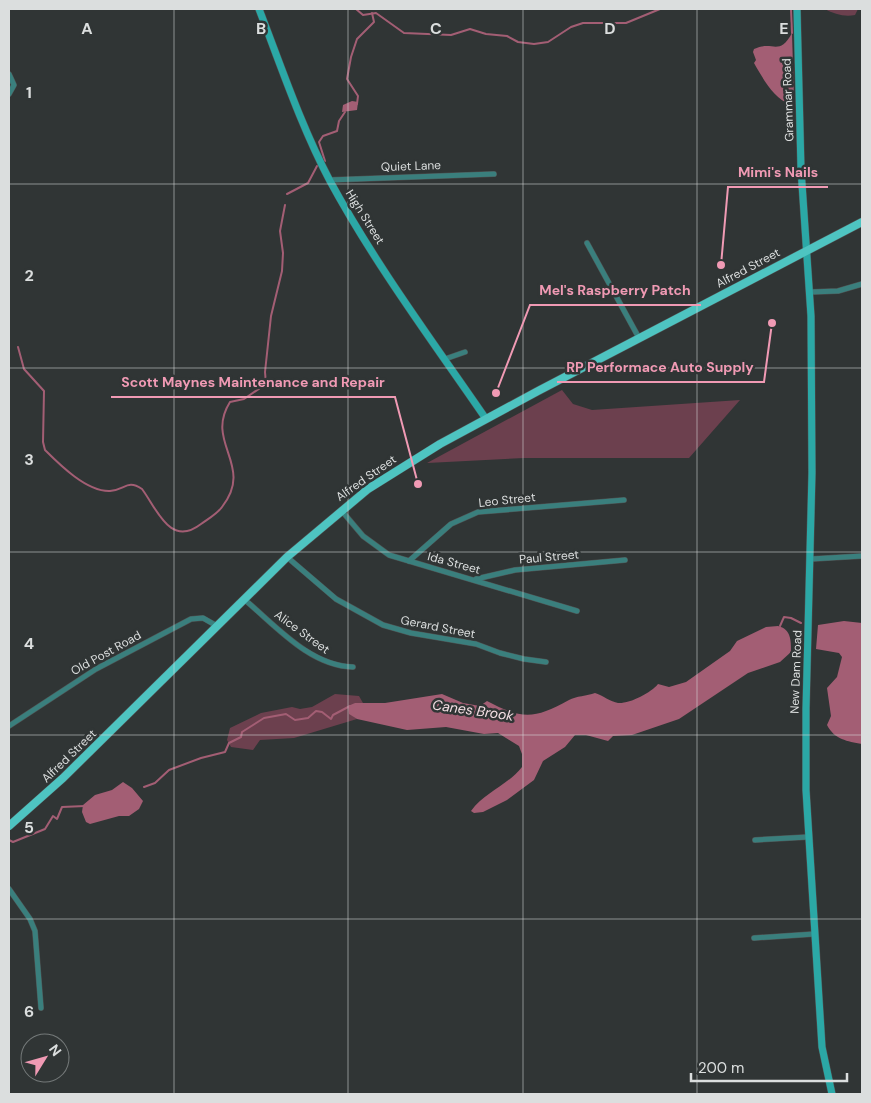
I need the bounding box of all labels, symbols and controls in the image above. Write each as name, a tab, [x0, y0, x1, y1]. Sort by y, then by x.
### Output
text: A	[81, 18, 93, 39]
text: B	[256, 18, 266, 39]
text: C	[430, 18, 442, 39]
text: D	[604, 18, 616, 39]
text: E	[779, 18, 789, 39]
street label: Grammar Road	[779, 58, 797, 142]
text: 1	[26, 82, 32, 103]
street label: Quiet Lane	[381, 157, 441, 175]
callout: Mimi's Nails	[728, 158, 828, 187]
text: Mimi's Nails	[738, 163, 818, 181]
street label: High Street	[342, 187, 388, 248]
street label: Alfred Street	[713, 244, 783, 292]
text: 2	[24, 265, 34, 286]
callout: Mel's Raspberry Patch	[530, 276, 701, 305]
text: Mel's Raspberry Patch	[539, 281, 691, 299]
callout: RP Performace Auto Supply	[557, 353, 764, 382]
text: RP Performace Auto Supply	[566, 358, 754, 376]
callout: Scott Maynes Maintenance and Repair	[111, 368, 395, 397]
text: Scott Maynes Maintenance and Repair	[121, 373, 385, 391]
text: 3	[24, 449, 34, 470]
street label: Alfred Street	[333, 451, 400, 505]
street label: Leo Street	[478, 489, 537, 511]
street label: Paul Street	[518, 546, 580, 568]
street label: Ida Street	[426, 548, 482, 578]
street label: Alice Street	[271, 607, 333, 658]
street label: Gerard Street	[399, 612, 477, 642]
street label: Old Post Road	[68, 627, 144, 679]
street label: New Dam Road	[787, 630, 805, 714]
text: 4	[24, 633, 34, 654]
water label: Canes Brook	[431, 695, 516, 725]
street label: Alfred Street	[38, 726, 100, 786]
text: 5	[24, 817, 34, 838]
text: 6	[24, 1001, 34, 1022]
north arrow	[20, 1033, 70, 1083]
text: N	[45, 1041, 66, 1060]
scale bar	[691, 1050, 847, 1082]
text: 200 m	[698, 1058, 744, 1078]

